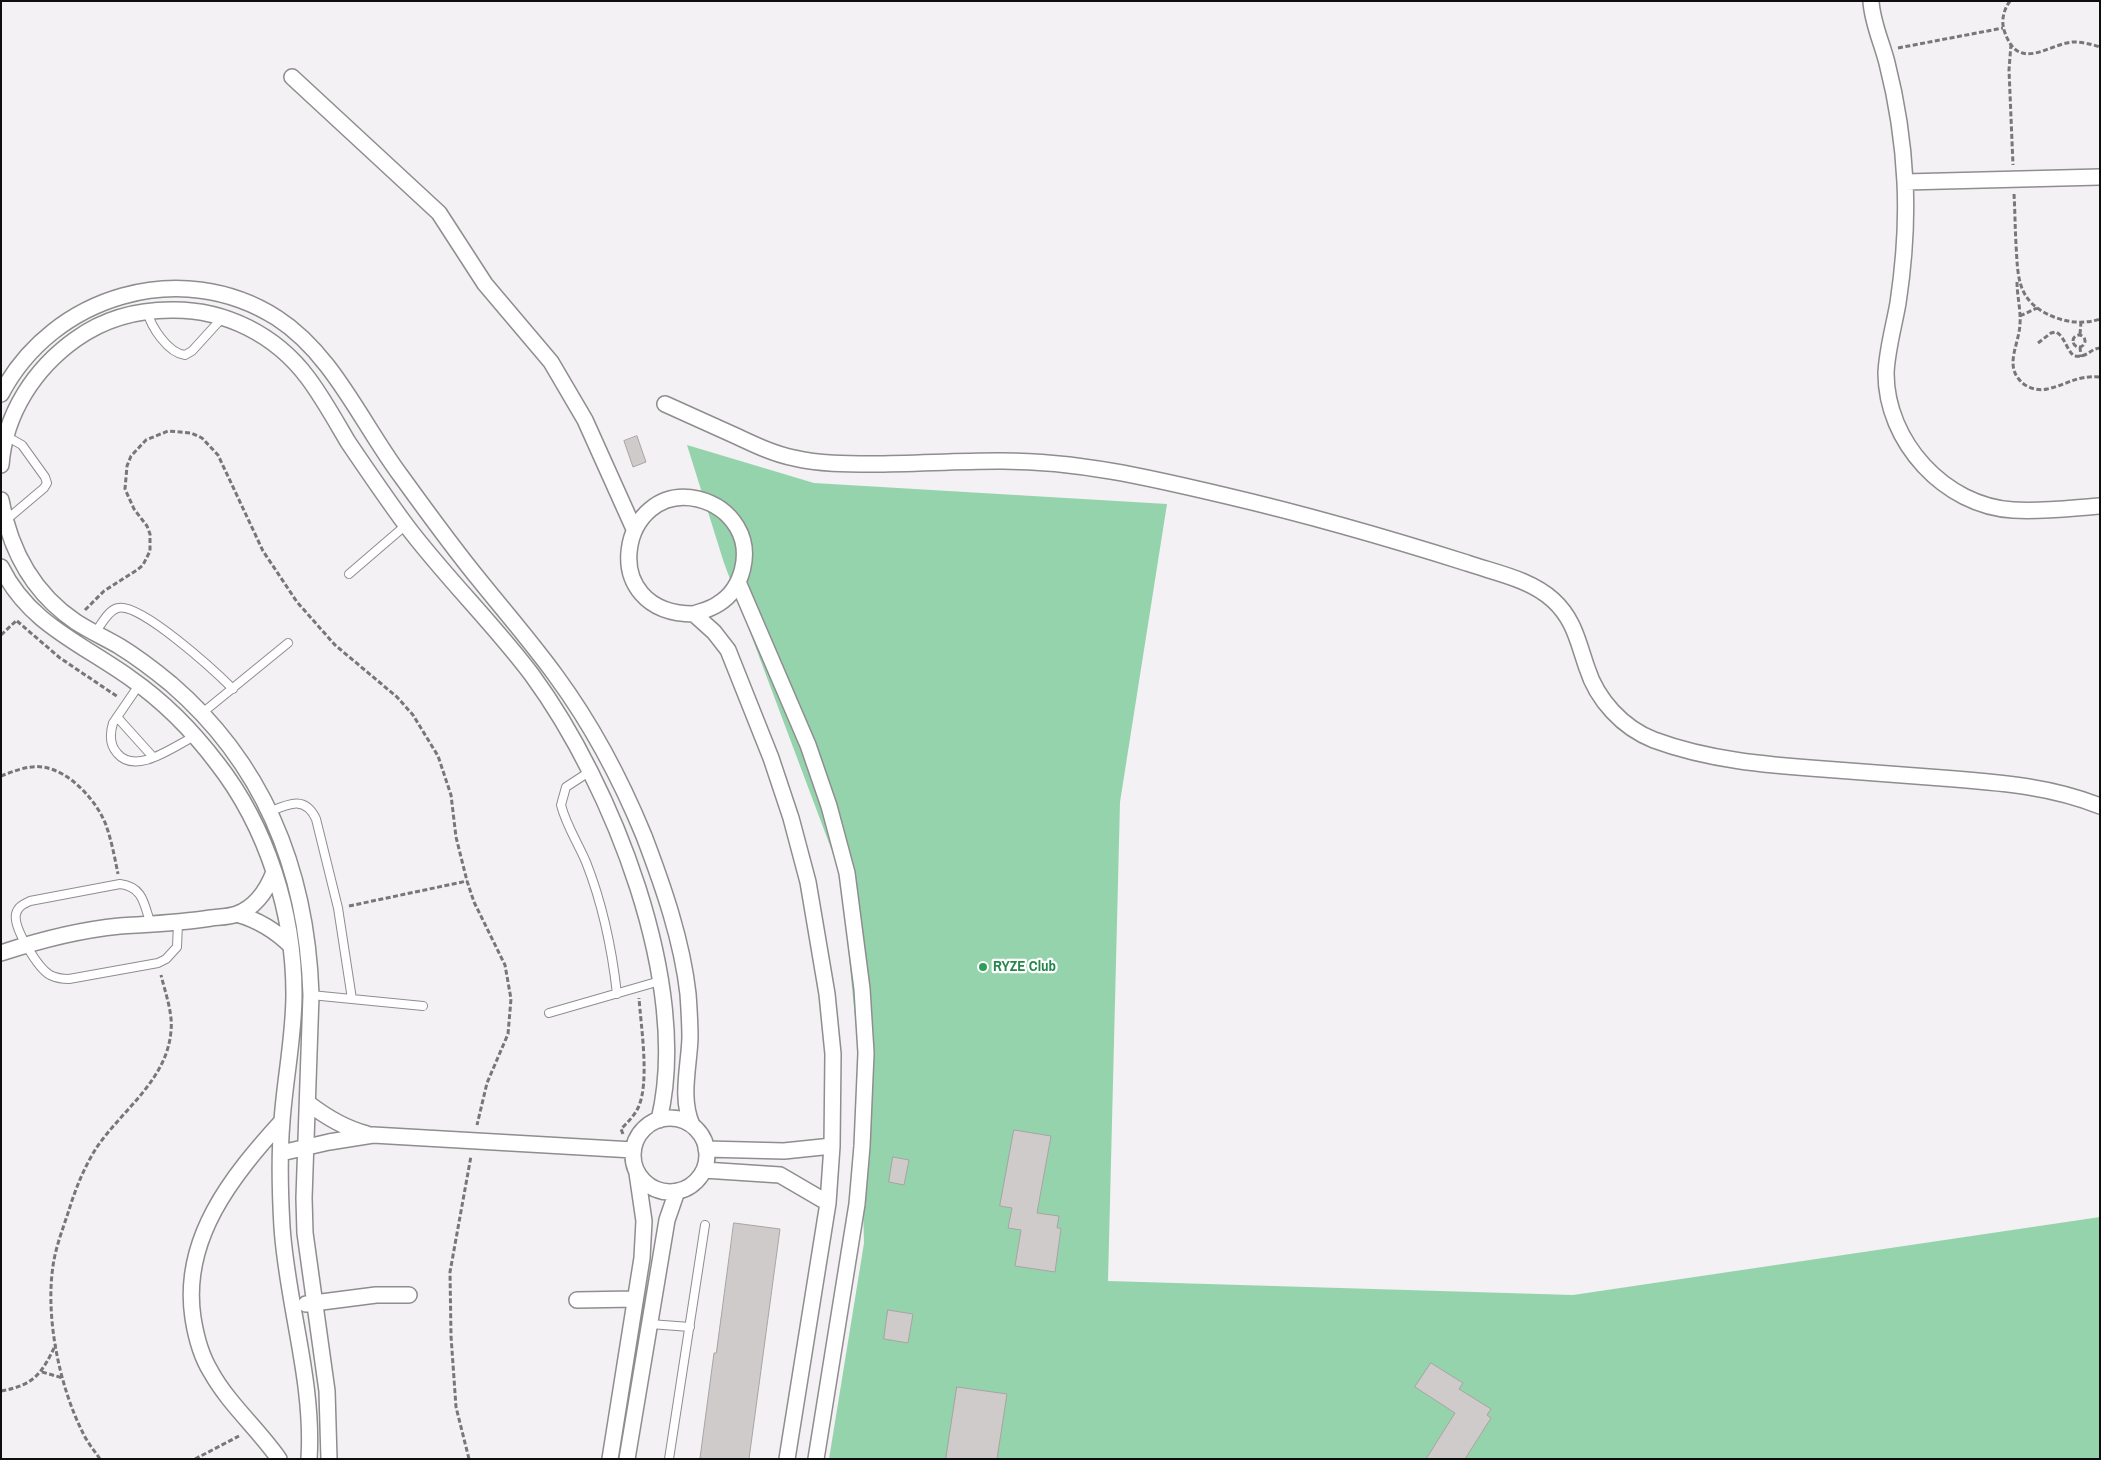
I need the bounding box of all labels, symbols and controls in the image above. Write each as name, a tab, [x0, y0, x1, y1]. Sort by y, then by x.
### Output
place label: RYZE Club	[993, 958, 1056, 976]
marker: RYZE Club	[977, 961, 989, 973]

